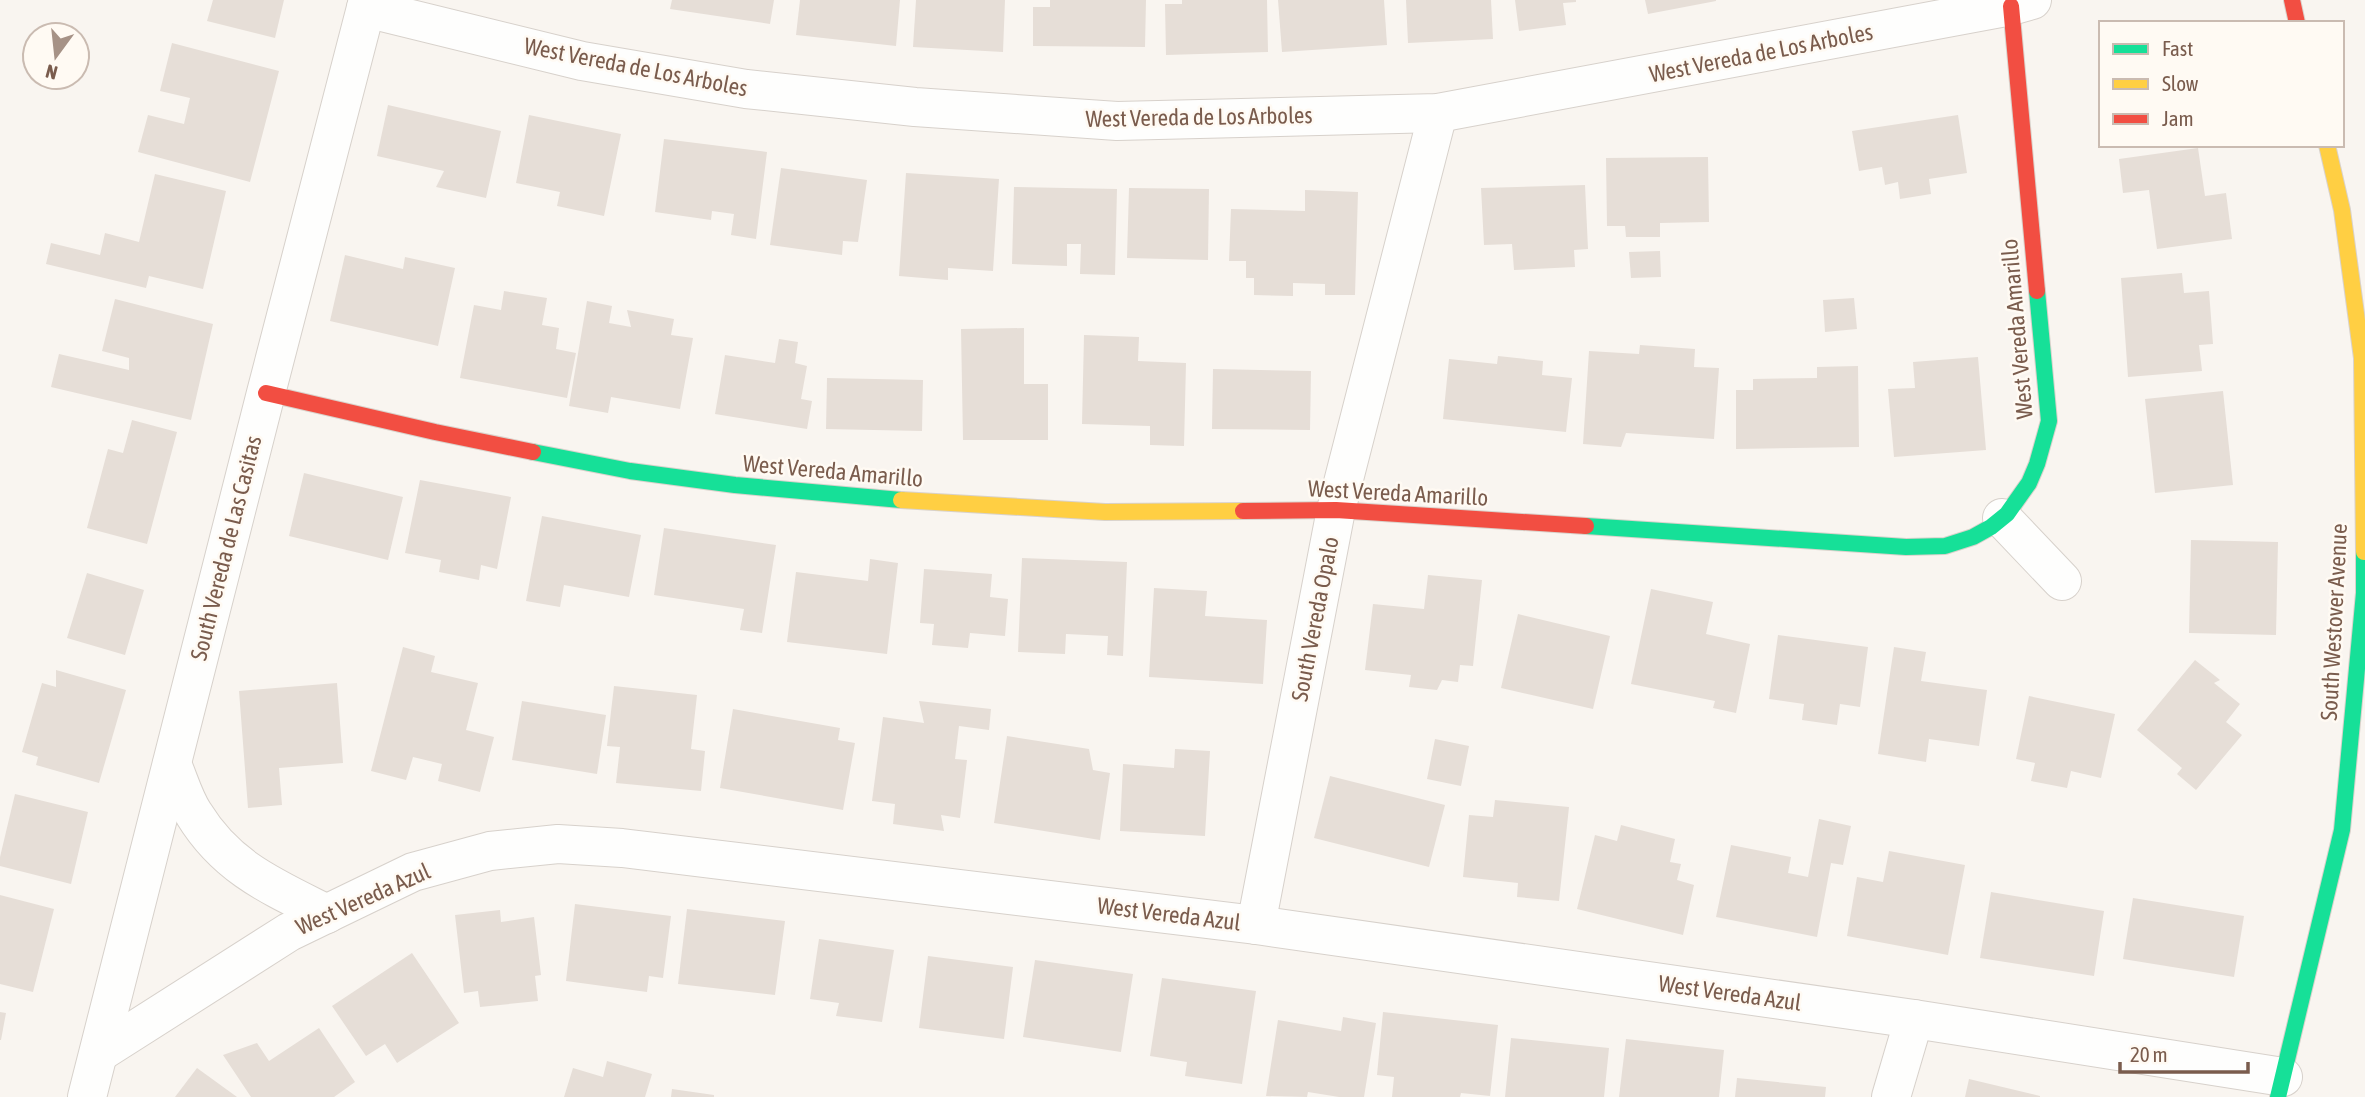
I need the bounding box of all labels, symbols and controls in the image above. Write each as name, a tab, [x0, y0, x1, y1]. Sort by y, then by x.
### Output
street label: West Vereda de Los Arboles	[1647, 19, 1875, 87]
north arrow	[21, 21, 91, 91]
legend	[2099, 21, 2344, 147]
street label: West Vereda de Los Arboles	[522, 33, 750, 101]
text: Fast	[2162, 36, 2193, 60]
text: N	[43, 60, 60, 84]
text: Slow	[2162, 71, 2199, 95]
street label: West Vereda de Los Arboles	[1085, 102, 1313, 132]
text: Jam	[2162, 106, 2194, 130]
street label: West Vereda Amarillo	[1996, 238, 2038, 420]
street label: South Vereda de Las Casitas	[185, 433, 267, 663]
street label: West Vereda Amarillo	[742, 450, 924, 492]
street label: West Vereda Amarillo	[1307, 475, 1489, 511]
street label: South Westover Avenue	[2316, 523, 2352, 721]
street label: South Vereda Opalo	[1286, 534, 1344, 704]
street label: West Vereda Azul	[292, 858, 434, 940]
street label: West Vereda Azul	[1096, 892, 1242, 936]
street label: West Vereda Azul	[1657, 970, 1803, 1016]
scale bar	[2120, 1030, 2248, 1074]
text: 20 m	[2130, 1042, 2168, 1066]

